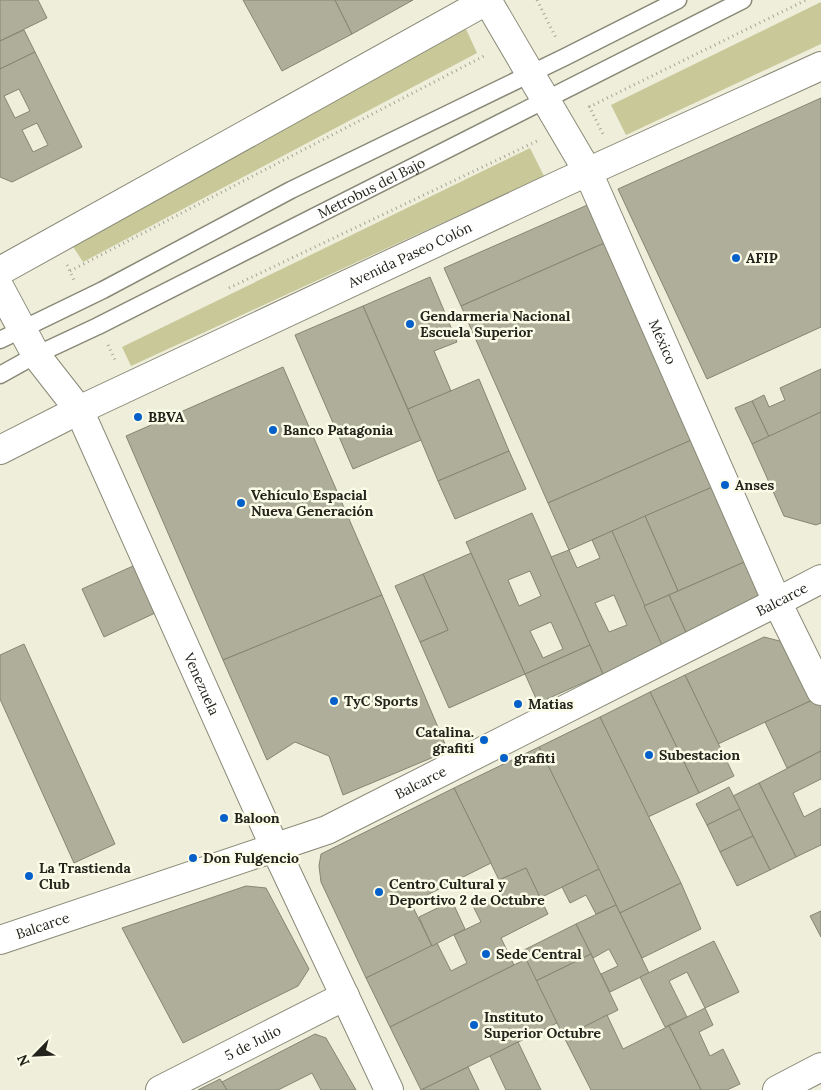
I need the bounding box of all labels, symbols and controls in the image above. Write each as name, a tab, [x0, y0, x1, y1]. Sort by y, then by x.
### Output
street label: Metrobus del Bajo	[315, 153, 428, 222]
street label: Avenida Paseo Colón	[344, 218, 475, 292]
place label: AFIP	[746, 249, 778, 267]
marker: AFIP	[730, 252, 742, 264]
place label: Gendarmeria Nacional Escuela Superior	[420, 307, 571, 341]
street label: México	[645, 317, 680, 367]
marker: Gendarmeria Nacional Escuela Superior	[404, 318, 416, 330]
place label: BBVA	[148, 408, 185, 426]
marker: BBVA	[132, 411, 144, 423]
place label: Banco Patagonia	[283, 421, 394, 439]
marker: Banco Patagonia	[267, 424, 279, 436]
place label: Anses	[735, 476, 775, 494]
marker: Anses	[719, 479, 731, 491]
place label: Vehículo Espacial Nueva Generación	[251, 486, 373, 520]
marker: Vehículo Espacial Nueva Generación	[235, 497, 247, 509]
street label: Balcarce	[753, 578, 811, 620]
street label: Venezuela	[179, 649, 223, 718]
place label: TyC Sports	[344, 692, 418, 710]
marker: TyC Sports	[328, 695, 340, 707]
place label: Matias	[528, 695, 573, 713]
marker: Matias	[512, 698, 524, 710]
place label: Catalina. grafiti	[415, 723, 474, 757]
marker: Catalina. grafiti	[478, 734, 490, 746]
place label: Subestacion	[659, 746, 740, 764]
place label: grafiti	[514, 749, 556, 767]
marker: Subestacion	[643, 749, 655, 761]
marker: grafiti	[498, 752, 510, 764]
street label: Balcarce	[392, 762, 450, 803]
place label: Baloon	[234, 809, 280, 827]
marker: Baloon	[218, 812, 230, 824]
place label: Don Fulgencio	[203, 849, 299, 867]
marker: Don Fulgencio	[187, 852, 199, 864]
place label: La Trastienda Club	[39, 859, 131, 893]
marker: La Trastienda Club	[23, 870, 35, 882]
place label: Centro Cultural y Deportivo 2 de Octubre	[389, 875, 545, 909]
marker: Centro Cultural y Deportivo 2 de Octubre	[373, 886, 385, 898]
street label: Balcarce	[14, 908, 72, 943]
place label: Sede Central	[496, 945, 582, 963]
marker: Sede Central	[480, 948, 492, 960]
place label: Instituto Superior Octubre	[484, 1008, 602, 1042]
marker: Instituto Superior Octubre	[468, 1019, 480, 1031]
street label: 5 de Julio	[222, 1021, 284, 1065]
north arrow	[10, 1030, 60, 1080]
text: N	[13, 1052, 34, 1069]

